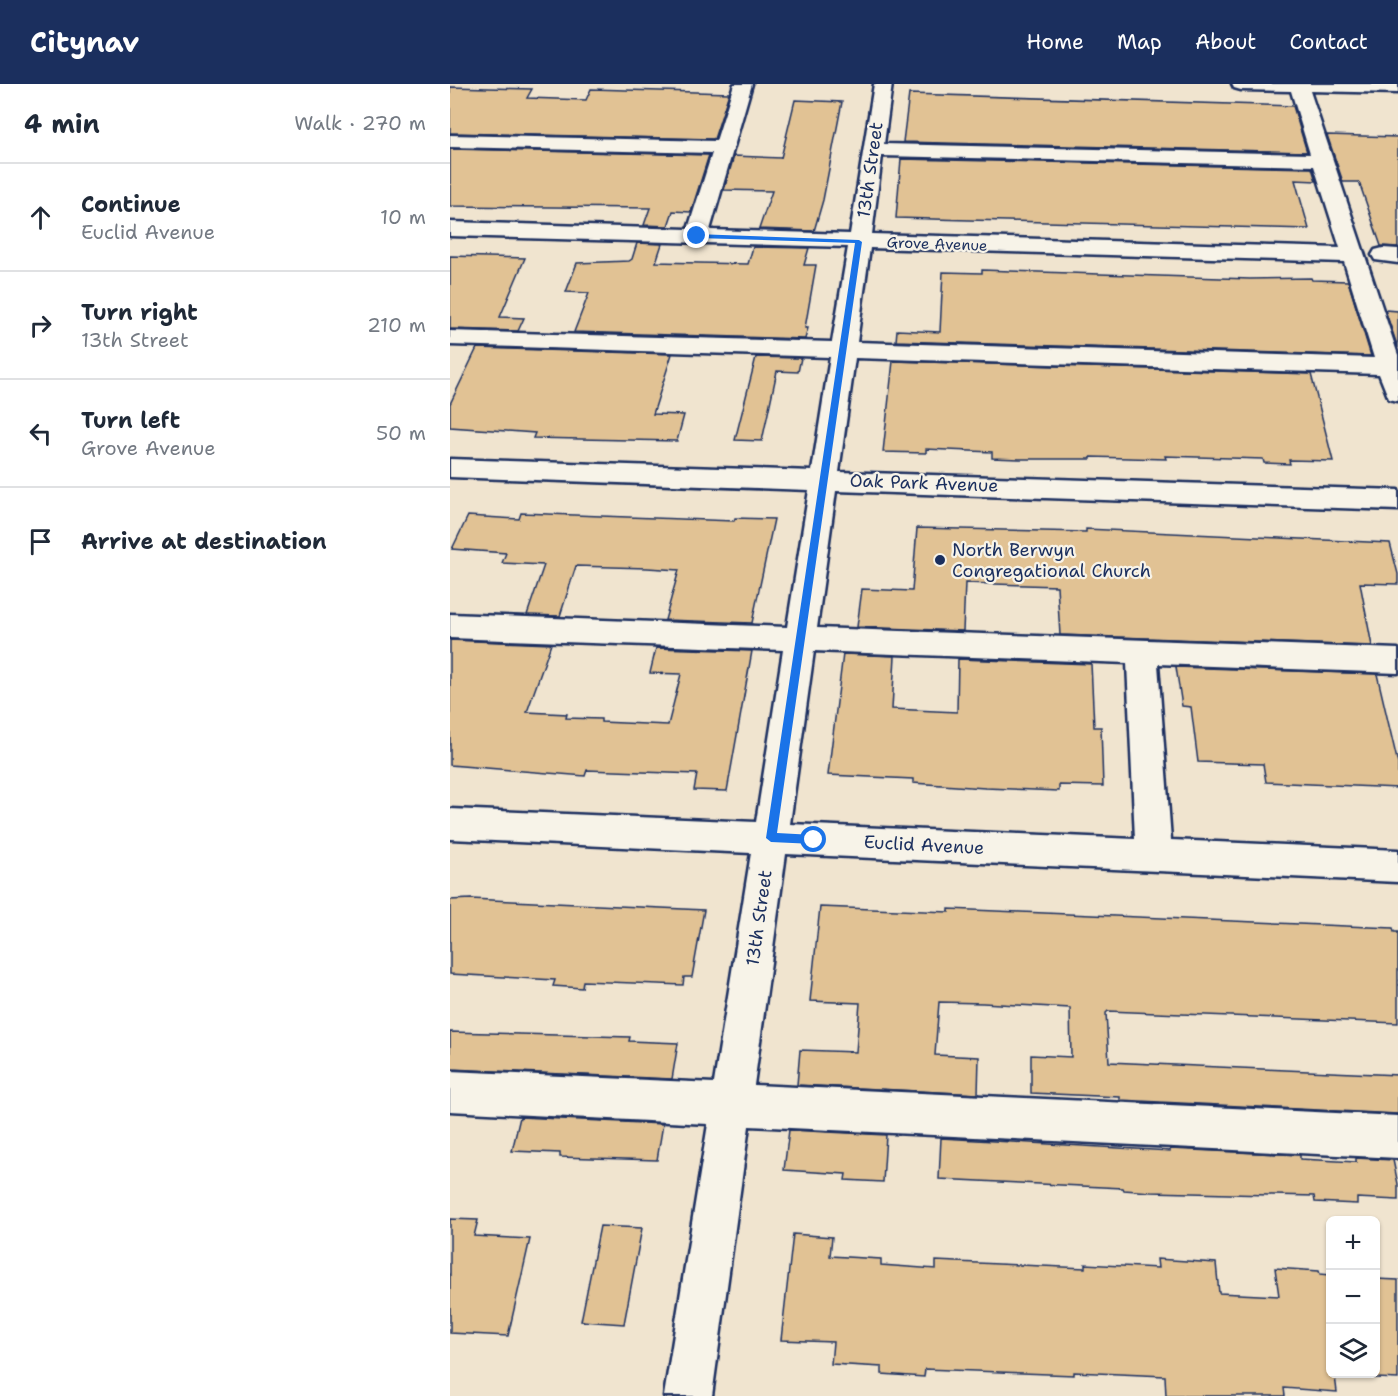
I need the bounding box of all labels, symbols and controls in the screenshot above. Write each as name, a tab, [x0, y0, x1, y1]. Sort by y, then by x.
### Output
text: Citynav	[30, 23, 139, 61]
text: Home	[1026, 28, 1084, 56]
text: Map	[1117, 28, 1162, 56]
text: About	[1195, 28, 1256, 56]
text: Contact	[1289, 28, 1368, 56]
text: 4 min	[24, 106, 100, 141]
text: Walk · 270 m	[294, 110, 426, 136]
street label: 13th Street	[851, 120, 889, 220]
text: Continue	[81, 190, 181, 219]
icon: ahead	[24, 201, 57, 234]
text: 10 m	[380, 204, 426, 230]
text: Euclid Avenue	[81, 219, 215, 245]
route end	[683, 222, 709, 248]
street label: Grove Avenue	[886, 232, 988, 256]
text: Turn right	[81, 298, 198, 327]
icon: right	[24, 309, 57, 342]
text: 210 m	[367, 312, 426, 338]
text: 13th Street	[81, 327, 189, 353]
text: Turn left	[81, 406, 180, 435]
icon: left	[24, 417, 57, 450]
text: 50 m	[376, 420, 426, 446]
text: Grove Avenue	[81, 435, 216, 461]
street label: Oak Park Avenue	[849, 468, 999, 498]
icon: arrive	[24, 525, 57, 558]
text: Arrive at destination	[81, 527, 327, 556]
place label: North Berwyn Congregational Church	[952, 538, 1151, 583]
marker: North Berwyn Congregational Church	[933, 553, 947, 567]
route start	[800, 826, 826, 852]
street label: Euclid Avenue	[863, 830, 985, 860]
street label: 13th Street	[740, 868, 778, 968]
map controls	[1326, 1216, 1380, 1378]
button: +	[1326, 1216, 1380, 1270]
button: −	[1326, 1270, 1380, 1324]
button: layers	[1326, 1324, 1380, 1378]

